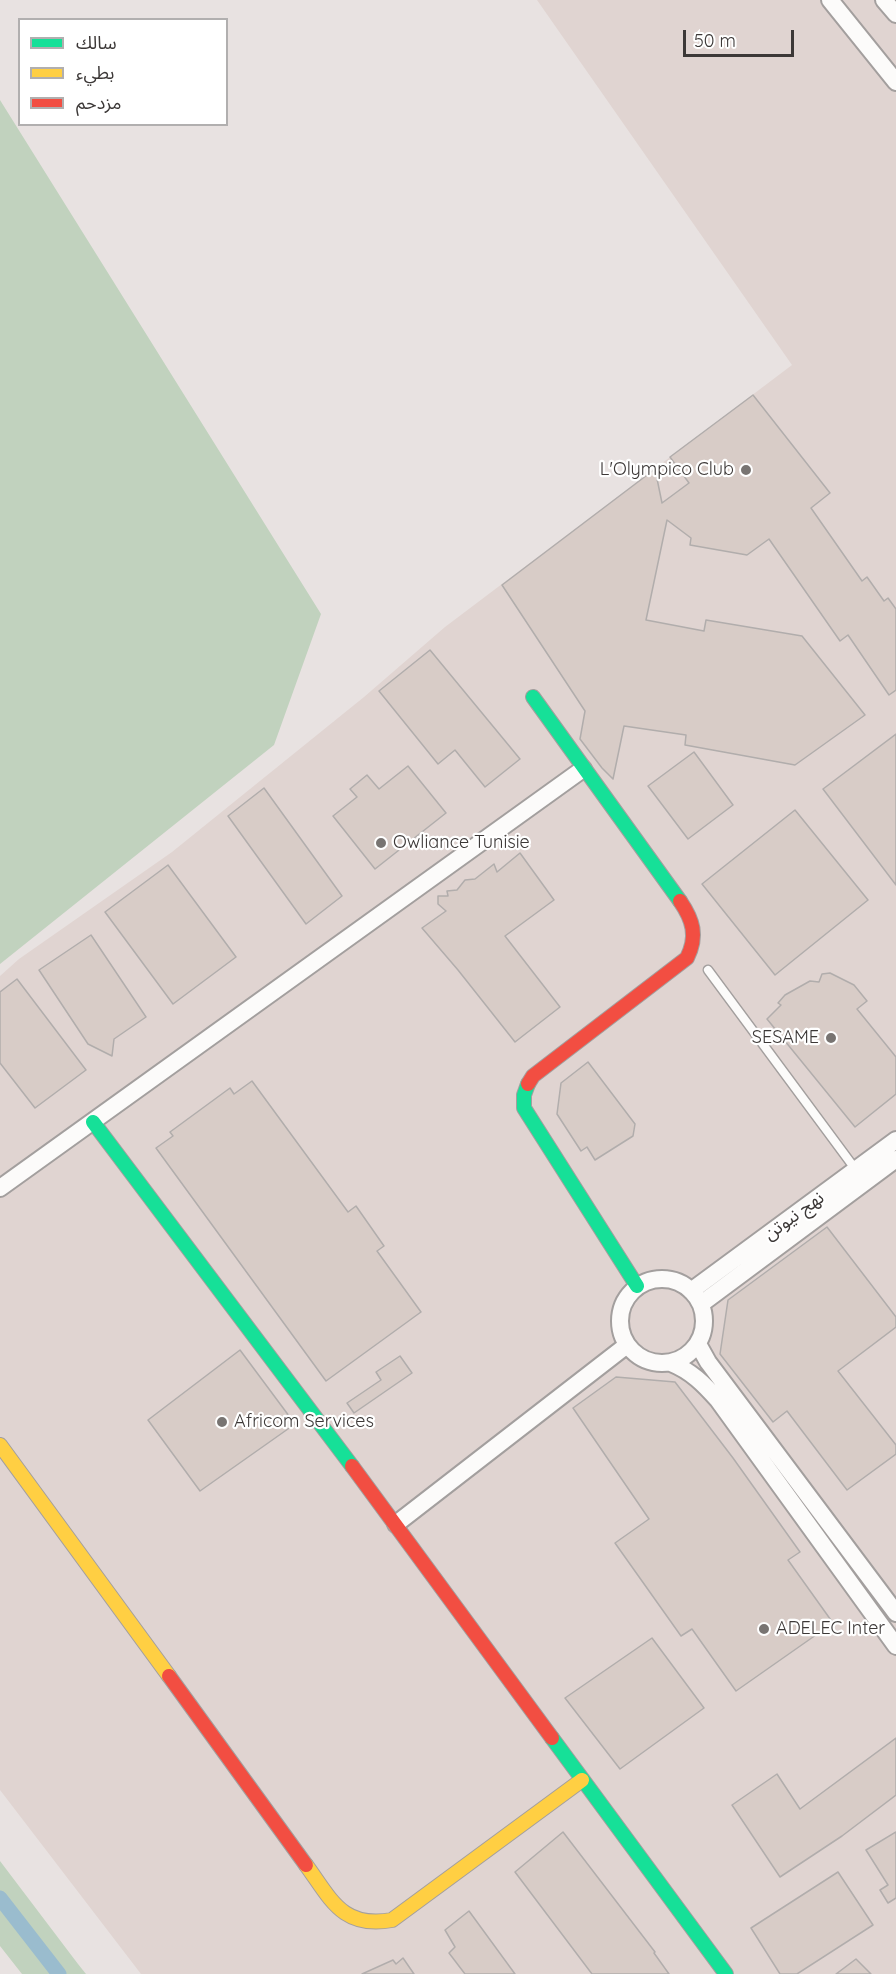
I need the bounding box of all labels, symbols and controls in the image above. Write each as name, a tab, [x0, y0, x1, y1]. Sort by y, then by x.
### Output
legend	[18, 18, 228, 126]
scale bar	[686, 18, 797, 56]
text: 50 m	[694, 29, 736, 52]
text: سالك	[76, 31, 117, 54]
text: بطيء	[76, 61, 114, 84]
text: مزدحم	[76, 91, 121, 114]
place label: L'Olympico Club	[600, 459, 734, 481]
marker: L'Olympico Club	[739, 463, 753, 477]
place label: Owliance Tunisie	[393, 832, 530, 854]
marker: Owliance Tunisie	[374, 836, 388, 850]
place label: SESAME	[752, 1027, 819, 1049]
marker: SESAME	[824, 1031, 838, 1045]
street label: نهج نيوتن	[760, 1187, 828, 1245]
place label: Africom Services	[234, 1411, 374, 1433]
marker: Africom Services	[215, 1415, 229, 1429]
place label: ADELEC Inter	[776, 1618, 885, 1640]
marker: ADELEC Inter	[757, 1622, 771, 1636]

